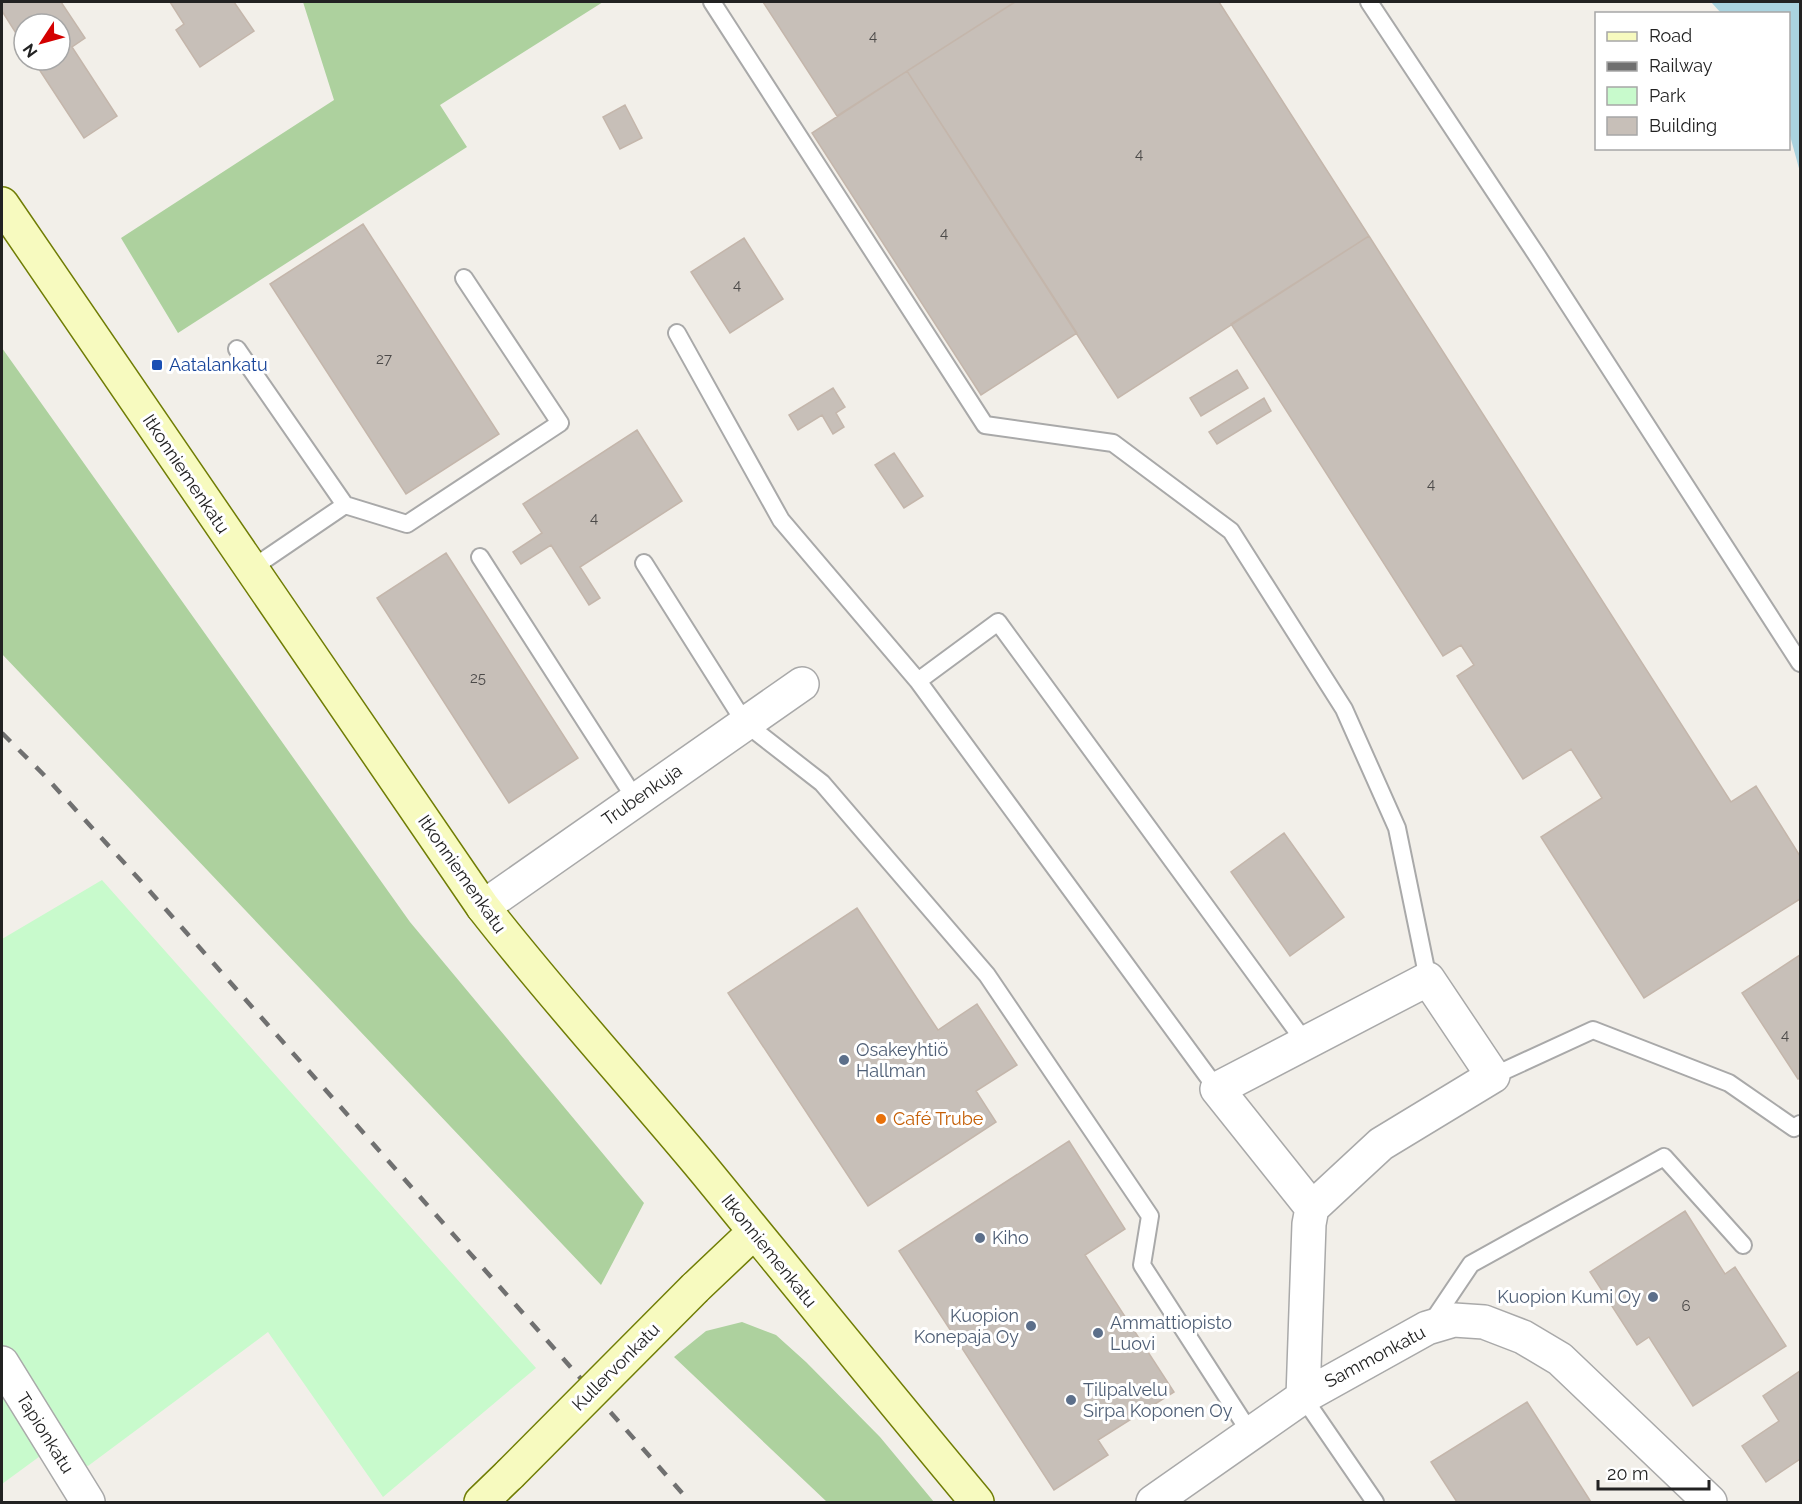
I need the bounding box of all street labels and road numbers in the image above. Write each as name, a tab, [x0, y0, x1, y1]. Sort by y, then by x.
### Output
street label: Itkonniemenkatu	[139, 410, 234, 537]
street label: Trubenkuja	[598, 759, 686, 830]
street label: Itkonniemenkatu	[414, 811, 511, 937]
street label: Itkonniemenkatu	[717, 1190, 821, 1311]
street label: Kullervonkatu	[568, 1319, 664, 1415]
street label: Sammonkatu	[1321, 1321, 1429, 1392]
street label: Tapionkatu	[12, 1389, 78, 1477]

